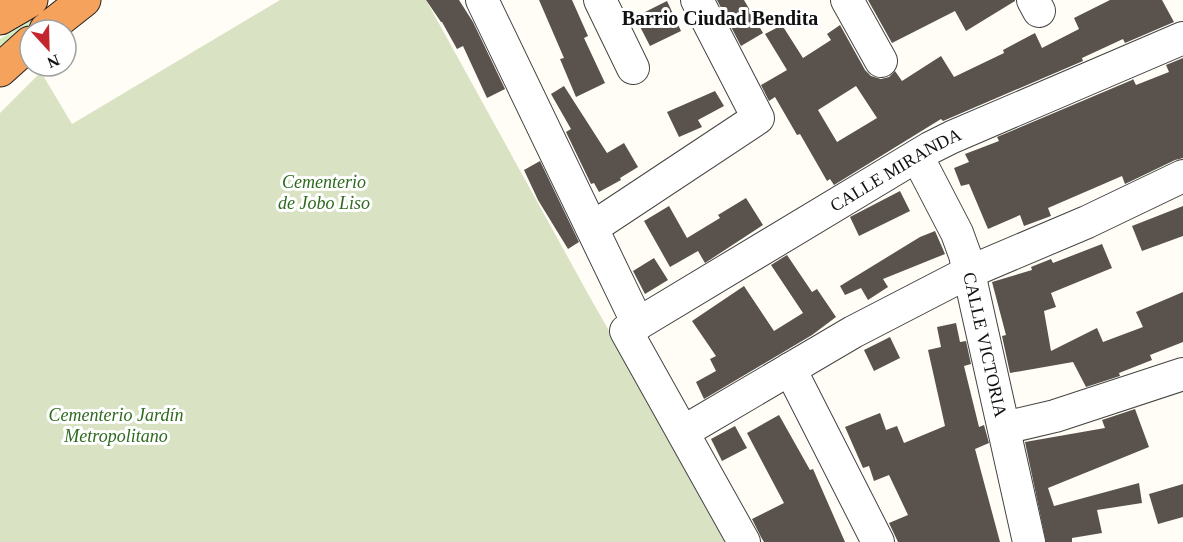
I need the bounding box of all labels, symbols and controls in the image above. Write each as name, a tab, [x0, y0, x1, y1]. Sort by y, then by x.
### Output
district label: Barrio Ciudad Bendita	[622, 7, 818, 29]
north arrow	[18, 18, 78, 78]
text: N	[44, 51, 62, 72]
street label: CALLE MIRANDA	[826, 124, 964, 216]
park label: Cementerio de Jobo Liso	[278, 172, 370, 213]
street label: CALLE VICTORIA	[959, 270, 1011, 419]
park label: Cementerio Jardín Metropolitano	[49, 405, 183, 446]

